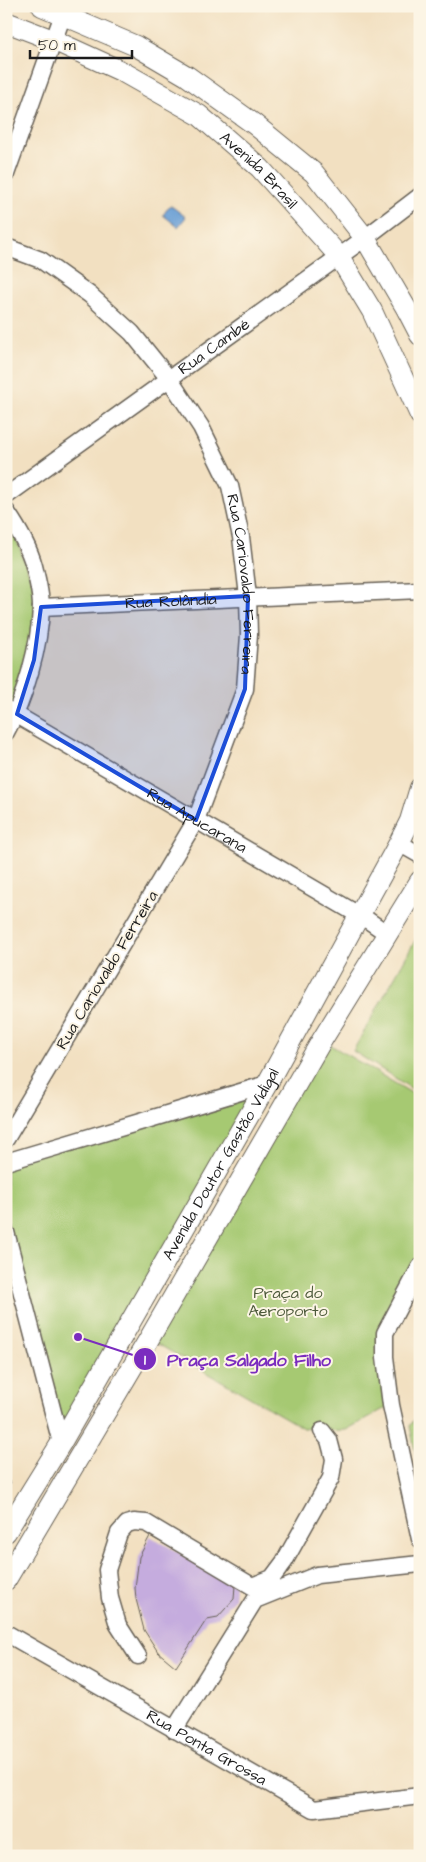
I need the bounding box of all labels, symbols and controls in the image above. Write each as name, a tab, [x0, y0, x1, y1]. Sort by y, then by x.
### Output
scale bar	[30, 28, 132, 60]
text: 50 m	[38, 35, 76, 56]
street label: Avenida Brasil	[215, 127, 303, 214]
street label: Rua Cambé	[174, 313, 255, 380]
street label: Rua Cariovaldo Ferreira	[221, 492, 260, 675]
street label: Rua Rolândia	[124, 588, 217, 614]
street label: Rua Apucarana	[143, 783, 251, 858]
street label: Rua Cariovaldo Ferreira	[51, 886, 163, 1054]
street label: Avenida Doutor Gastão Vidigal	[157, 1064, 285, 1264]
park label: Praça do Aeroporto	[249, 1282, 327, 1322]
callout: Praça Salgado Filho	[132, 1343, 341, 1376]
text: Praça Salgado Filho	[167, 1348, 332, 1374]
text: 1	[144, 1350, 146, 1371]
street label: Rua Ponta Grossa	[142, 1704, 271, 1791]

